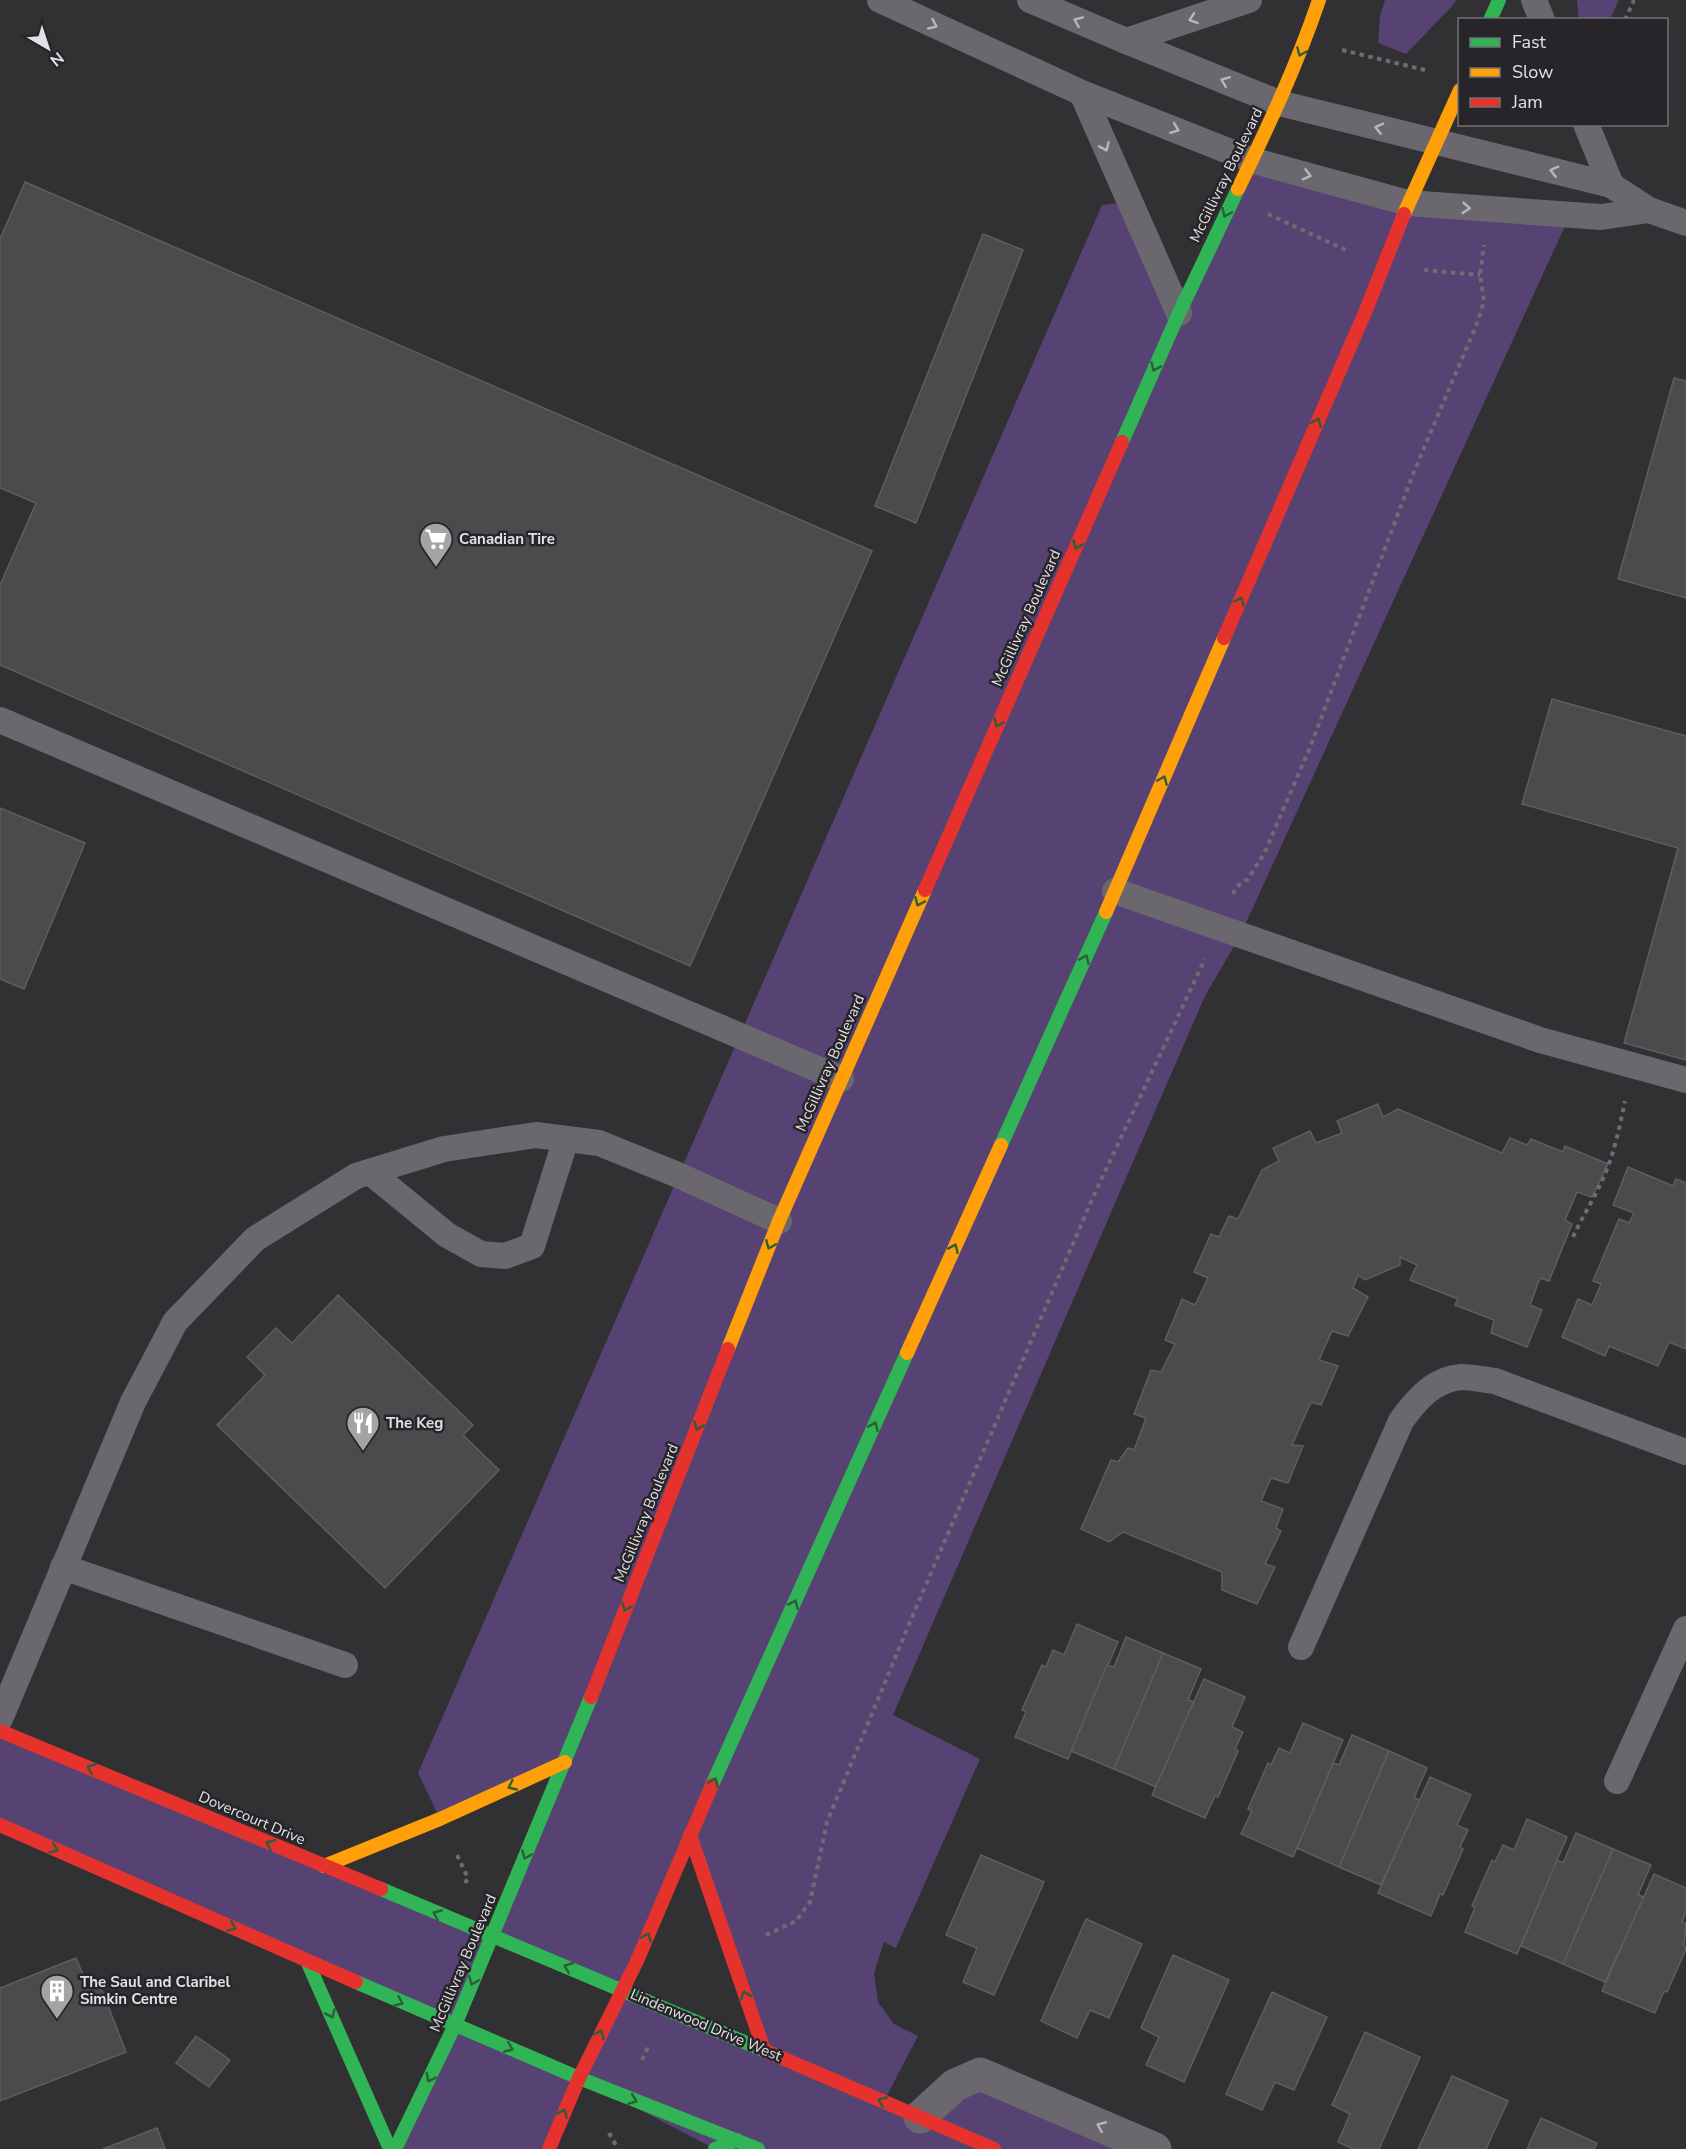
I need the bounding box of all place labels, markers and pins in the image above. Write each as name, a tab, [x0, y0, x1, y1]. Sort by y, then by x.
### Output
supermarket icon: Canadian Tire	[418, 521, 454, 568]
place label: Canadian Tire	[459, 529, 555, 549]
restaurant icon: The Keg	[345, 1405, 381, 1452]
place label: The Keg	[386, 1413, 443, 1433]
place label: The Saul and Claribel Simkin Centre	[80, 1972, 231, 2009]
building icon: The Saul and Claribel Simkin Centre	[39, 1973, 75, 2020]

